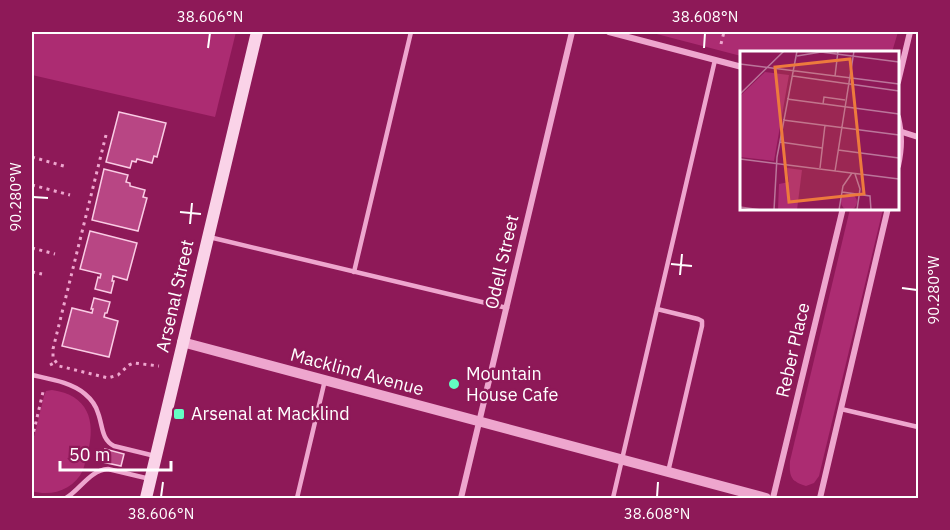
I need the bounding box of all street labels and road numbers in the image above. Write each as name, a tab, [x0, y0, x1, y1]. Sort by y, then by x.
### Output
street label: Odell Street	[479, 212, 524, 311]
street label: Arsenal Street	[150, 237, 199, 355]
street label: Reber Place	[770, 300, 815, 400]
street label: Macklind Avenue	[288, 343, 426, 400]

